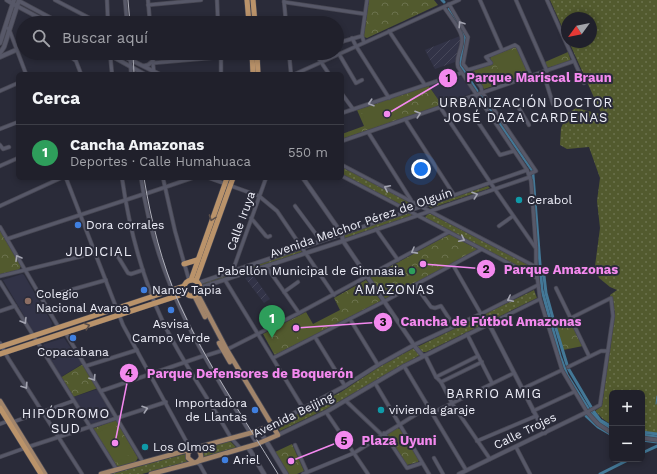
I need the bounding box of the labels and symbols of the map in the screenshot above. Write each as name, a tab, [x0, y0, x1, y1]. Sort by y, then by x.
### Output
north arrow	[561, 12, 597, 48]
one-way arrow	[459, 21, 466, 28]
callout: Parque Mariscal Braun	[438, 65, 620, 90]
text: Parque Mariscal Braun	[466, 70, 612, 85]
text: 1	[445, 71, 451, 85]
district label: URBANIZACIÓN DOCTOR JOSÉ DAZA CARDENAS	[439, 94, 613, 125]
one-way arrow	[368, 98, 375, 107]
one-way arrow	[415, 110, 422, 119]
your location	[411, 159, 431, 179]
street label: Avenida Melchor Pérez de Olguín	[268, 185, 454, 261]
one-way arrow	[384, 185, 391, 193]
street label: Calle Iruya	[224, 189, 258, 253]
one-way arrow	[471, 191, 478, 200]
place label: Cerabol	[527, 193, 572, 207]
marker: Cerabol	[514, 195, 524, 205]
one-way arrow	[208, 215, 216, 222]
place label: Dora corrales	[86, 218, 164, 232]
marker: Dora corrales	[73, 220, 83, 230]
one-way arrow	[457, 234, 465, 242]
district label: JUDICIAL	[66, 244, 132, 259]
one-way arrow	[411, 247, 419, 254]
one-way arrow	[15, 255, 22, 262]
callout: Parque Amazonas	[476, 256, 627, 281]
text: 2	[482, 262, 490, 276]
text: Parque Amazonas	[504, 262, 618, 277]
place label: Pabellón Municipal de Gimnasia	[217, 264, 404, 278]
marker: Pabellón Municipal de Gimnasia	[407, 266, 417, 276]
district label: AMAZONAS	[355, 282, 435, 297]
place label: Nancy Tapia	[152, 283, 222, 297]
marker: Nancy Tapia	[139, 285, 149, 295]
place label: Colegio Nacional Avaroa	[36, 287, 129, 315]
one-way arrow	[506, 295, 514, 302]
marker: Colegio Nacional Avaroa	[23, 296, 33, 306]
marker: Asvisa Campo Verde	[166, 305, 176, 315]
pin: 1	[259, 305, 285, 338]
callout: Cancha de Fútbol Amazonas	[373, 309, 590, 334]
text: Cancha de Fútbol Amazonas	[401, 314, 582, 329]
text: 3	[379, 315, 387, 329]
one-way arrow	[19, 317, 27, 324]
place label: Asvisa Campo Verde	[132, 317, 210, 345]
one-way arrow	[83, 322, 90, 330]
marker: Copacabana	[68, 333, 78, 343]
place label: Copacabana	[37, 345, 109, 359]
callout: Parque Defensores de Boquerón	[119, 361, 362, 386]
text: 4	[125, 366, 133, 380]
text: Parque Defensores de Boquerón	[147, 366, 353, 381]
one-way arrow	[88, 374, 96, 381]
one-way arrow	[21, 381, 28, 388]
district label: BARRIO AMIG	[446, 386, 542, 401]
street label: Avenida Beijing	[251, 389, 336, 440]
place label: Importadora de Llantas	[175, 396, 247, 424]
place label: vivienda garaje	[389, 403, 475, 417]
district label: HIPÓDROMO SUD	[22, 405, 110, 436]
one-way arrow	[141, 405, 148, 414]
marker: Importadora de Llantas	[250, 405, 260, 415]
marker: vivienda garaje	[376, 405, 386, 415]
street label: Calle Trojes	[491, 410, 559, 452]
callout: Plaza Uyuni	[334, 428, 445, 453]
text: Plaza Uyuni	[362, 433, 437, 448]
text: 5	[341, 434, 348, 448]
place label: Los Olmos	[153, 440, 215, 454]
marker: Los Olmos	[140, 442, 150, 452]
place label: Ariel	[233, 453, 260, 467]
marker: Ariel	[220, 455, 230, 465]

